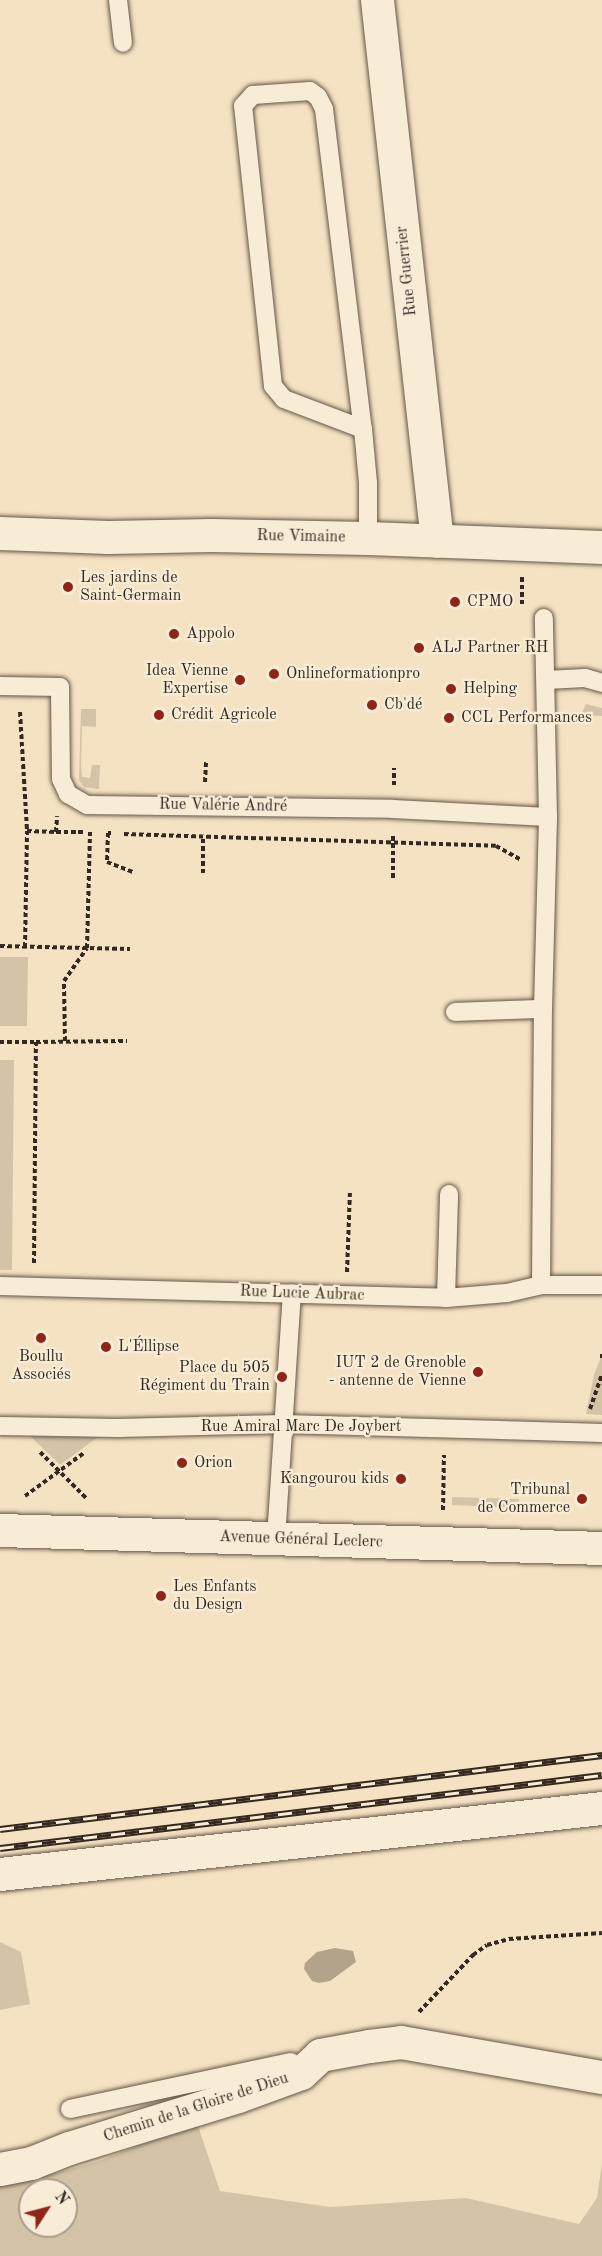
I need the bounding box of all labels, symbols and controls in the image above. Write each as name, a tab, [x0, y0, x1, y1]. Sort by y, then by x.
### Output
street label: Rue Guerrier	[393, 225, 421, 317]
street label: Rue Vimaine	[256, 527, 346, 547]
place label: Les jardins de Saint-Germain	[80, 568, 181, 606]
marker: Les jardins de Saint-Germain	[61, 580, 75, 594]
place label: CPMO	[467, 592, 513, 612]
marker: CPMO	[448, 595, 462, 609]
place label: Appolo	[186, 624, 235, 644]
marker: Appolo	[167, 627, 181, 641]
place label: ALJ Partner RH	[431, 638, 548, 658]
marker: ALJ Partner RH	[412, 641, 426, 655]
place label: Idea Vienne Expertise	[146, 661, 228, 699]
place label: Onlineformationpro	[286, 664, 420, 684]
marker: Onlineformationpro	[267, 667, 281, 681]
marker: Idea Vienne Expertise	[233, 673, 247, 687]
place label: Helping	[463, 679, 517, 699]
marker: Helping	[444, 682, 458, 696]
place label: Cb'dé	[384, 695, 422, 715]
marker: Cb'dé	[365, 698, 379, 712]
place label: Crédit Agricole	[171, 705, 277, 725]
marker: Crédit Agricole	[152, 708, 166, 722]
place label: CCL Performances	[461, 708, 592, 728]
marker: CCL Performances	[442, 711, 456, 725]
street label: Rue Valérie André	[159, 795, 287, 817]
street label: Rue Lucie Aubrac	[239, 1282, 365, 1306]
marker: Boullu Associés	[34, 1331, 48, 1345]
place label: L'Éllipse	[118, 1337, 179, 1357]
marker: L'Éllipse	[99, 1340, 113, 1354]
place label: Boullu Associés	[11, 1347, 71, 1385]
place label: IUT 2 de Grenoble - antenne de Vienne	[329, 1353, 466, 1391]
place label: Place du 505 Régiment du Train	[139, 1358, 270, 1396]
marker: IUT 2 de Grenoble - antenne de Vienne	[471, 1365, 485, 1379]
marker: Place du 505 Régiment du Train	[275, 1370, 289, 1384]
street label: Rue Amiral Marc De Joybert	[201, 1417, 401, 1437]
place label: Orion	[194, 1453, 233, 1473]
marker: Orion	[175, 1456, 189, 1470]
place label: Kangourou kids	[280, 1469, 389, 1489]
marker: Kangourou kids	[394, 1472, 408, 1486]
place label: Tribunal de Commerce	[477, 1480, 570, 1518]
marker: Tribunal de Commerce	[575, 1492, 589, 1506]
street label: Avenue Général Leclerc	[219, 1528, 383, 1552]
place label: Les Enfants du Design	[173, 1577, 257, 1615]
marker: Les Enfants du Design	[154, 1589, 168, 1603]
street label: Chemin de la Gloire de Dieu	[101, 2069, 291, 2147]
north arrow	[18, 2178, 78, 2238]
text: N	[51, 2189, 71, 2208]

